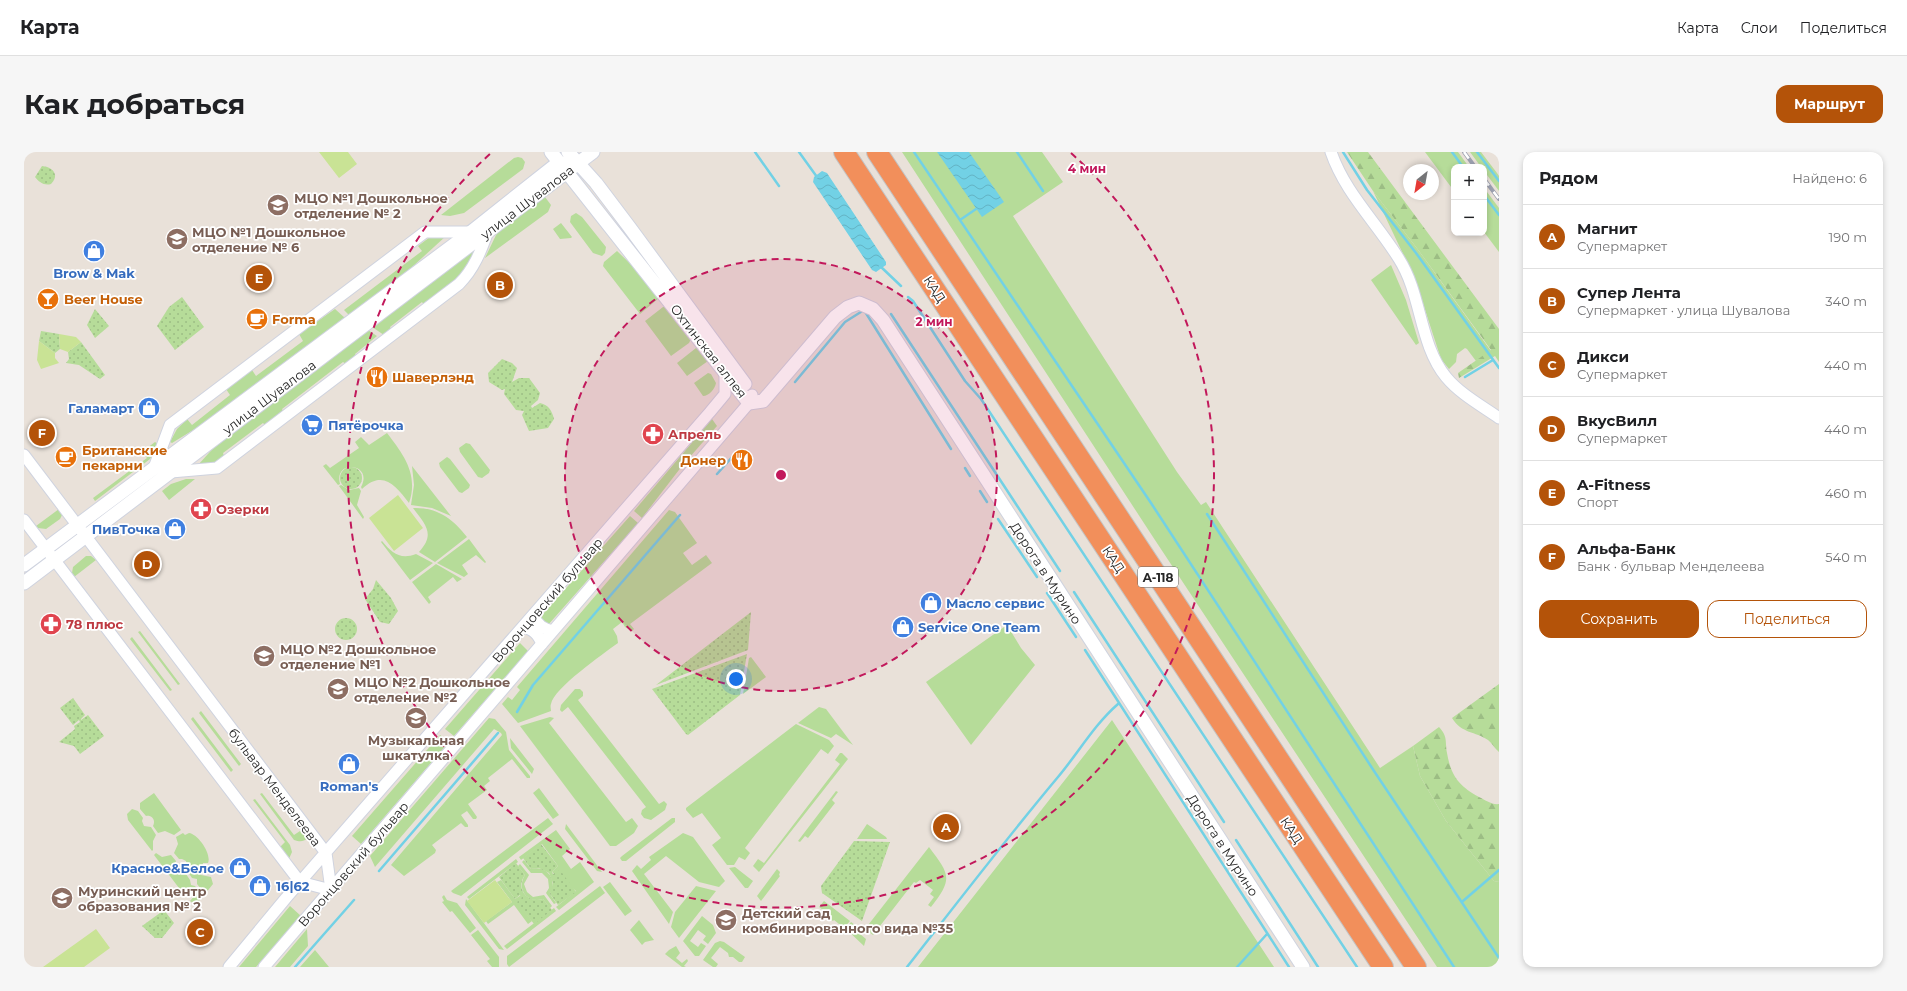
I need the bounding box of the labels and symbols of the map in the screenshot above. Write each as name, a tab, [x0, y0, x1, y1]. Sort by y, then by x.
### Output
text: 4 мин	[1068, 161, 1106, 176]
street label: улица Шувалова	[476, 162, 577, 243]
north arrow	[1403, 164, 1439, 200]
place label: МЦО №1 Дошкольное отделение № 2	[294, 190, 448, 221]
school or university icon: МЦО №1 Дошкольное отделение № 2	[265, 192, 291, 218]
place label: МЦО №1 Дошкольное отделение № 6	[192, 224, 346, 255]
school or university icon: МЦО №1 Дошкольное отделение № 6	[164, 226, 190, 252]
shop icon: Brow & Mak	[81, 238, 107, 264]
pin: E	[246, 263, 272, 293]
place label: Brow & Mak	[53, 265, 135, 281]
pin: B	[487, 270, 513, 300]
street label: КАД	[920, 273, 950, 305]
bar icon: Beer House	[35, 286, 61, 312]
place label: Beer House	[64, 291, 143, 307]
street label: Охтинская аллея	[667, 301, 751, 401]
cafe icon: Forma	[244, 306, 270, 332]
place label: Forma	[272, 311, 316, 327]
text: 2 мин	[915, 314, 953, 329]
street label: улица Шувалова	[218, 357, 319, 438]
restaurant icon: Шаверлэнд	[364, 364, 390, 390]
place label: Шаверлэнд	[392, 369, 474, 385]
shop icon: Галамарт	[136, 395, 162, 421]
place label: Галамарт	[68, 400, 134, 416]
supermarket icon: Пятёрочка	[299, 412, 325, 438]
place label: Пятёрочка	[328, 417, 404, 433]
pin: F	[29, 418, 55, 448]
pharmacy icon: Апрель	[640, 421, 666, 447]
place label: Апрель	[668, 426, 721, 442]
place label: Британские пекарни	[82, 442, 167, 473]
cafe icon: Британские пекарни	[53, 444, 79, 470]
restaurant icon: Донер	[729, 447, 755, 473]
place label: Донер	[680, 452, 726, 468]
centre of rings	[774, 468, 788, 482]
pharmacy icon: Озерки	[188, 496, 214, 522]
place label: Озерки	[216, 501, 269, 517]
shop icon: ПивТочка	[162, 516, 188, 542]
street label: Дорога в Мурино	[1007, 519, 1085, 627]
place label: ПивТочка	[92, 521, 160, 537]
street label: Воронцовский бульвар	[488, 534, 606, 666]
street label: КАД	[1099, 543, 1129, 575]
pin: D	[134, 549, 160, 579]
road number: А-118	[1138, 567, 1178, 587]
shop icon: Масло сервис	[918, 590, 944, 616]
place label: Масло сервис	[946, 595, 1045, 611]
pharmacy icon: 78 плюс	[38, 611, 64, 637]
shop icon: Service One Team	[890, 614, 916, 640]
place label: 78 плюс	[66, 616, 123, 632]
place label: Service One Team	[918, 619, 1040, 635]
place label: МЦО №2 Дошкольное отделение №1	[280, 641, 436, 672]
school or university icon: МЦО №2 Дошкольное отделение №1	[251, 643, 277, 669]
your location	[726, 669, 746, 689]
place label: МЦО №2 Дошкольное отделение №2	[354, 674, 510, 705]
school or university icon: МЦО №2 Дошкольное отделение №2	[325, 676, 351, 702]
school or university icon: Музыкальная шкатулка	[403, 705, 429, 731]
street label: бульвар Менделеева	[225, 725, 325, 849]
place label: Музыкальная шкатулка	[368, 732, 464, 763]
shop icon: Roman's	[336, 751, 362, 777]
place label: Roman's	[320, 778, 378, 794]
street label: Дорога в Мурино	[1184, 791, 1262, 899]
street label: Воронцовский бульвар	[294, 798, 412, 930]
pin: A	[933, 812, 959, 842]
street label: КАД	[1277, 814, 1307, 846]
shop icon: Красное&Белое	[227, 855, 253, 881]
place label: Красное&Белое	[111, 860, 224, 876]
shop icon: 16|62	[247, 873, 273, 899]
place label: 16|62	[276, 878, 310, 894]
place label: Муринский центр образования № 2	[78, 883, 206, 914]
school or university icon: Муринский центр образования № 2	[49, 885, 75, 911]
place label: Детский сад комбинированного вида №35	[742, 905, 953, 936]
school or university icon: Детский сад комбинированного вида №35	[713, 907, 739, 933]
pin: C	[187, 917, 213, 947]

